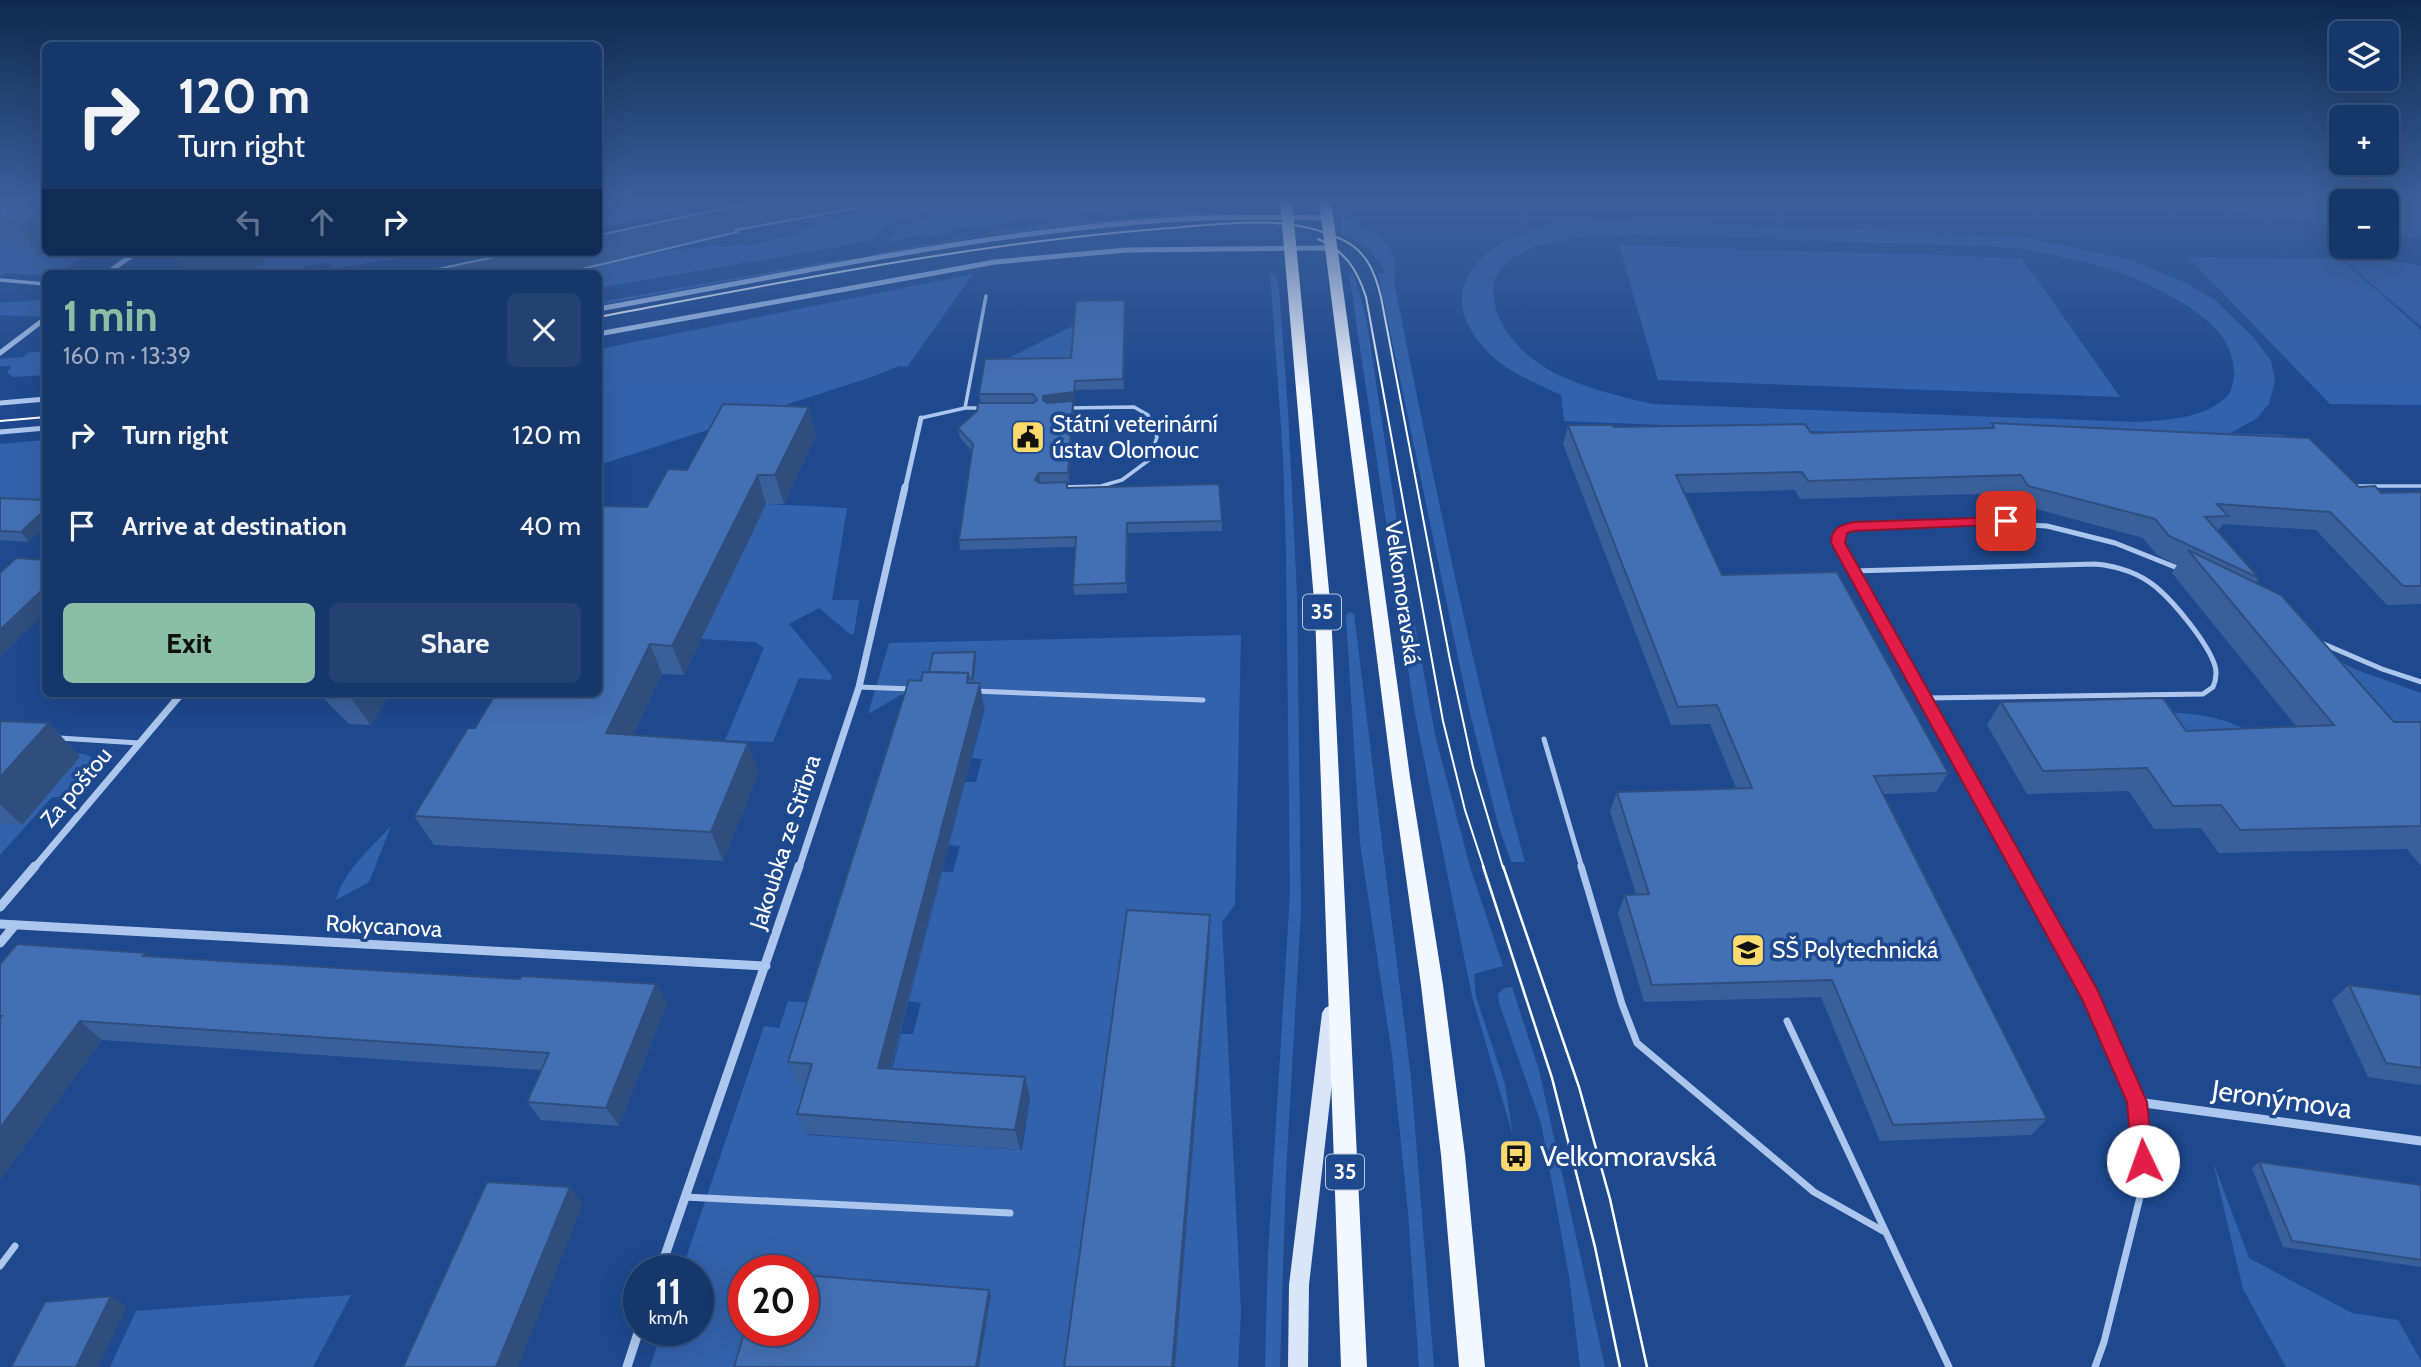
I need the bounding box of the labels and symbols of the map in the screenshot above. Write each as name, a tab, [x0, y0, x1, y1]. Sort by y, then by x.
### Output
place label: Státní veterinární ústav Olomouc	[1052, 410, 1218, 464]
public building icon: Státní veterinární ústav Olomouc	[1009, 418, 1047, 456]
pin	[1976, 491, 2036, 551]
street label: Velkomoravská	[1379, 519, 1427, 667]
road number: 35	[1303, 594, 1341, 630]
street label: Za poštou	[34, 741, 118, 833]
street label: Jakoubka ze Stříbra	[743, 751, 826, 934]
street label: Rokycanova	[325, 909, 443, 943]
school or university icon: SŠ Polytechnická	[1729, 931, 1767, 969]
place label: SŠ Polytechnická	[1772, 935, 1938, 964]
street label: Jeronýmova	[2209, 1072, 2355, 1126]
position arrow	[2106, 1124, 2180, 1198]
bus stop icon: Velkomoravská	[1497, 1137, 1535, 1175]
place label: Velkomoravská	[1540, 1139, 1717, 1173]
road number: 35	[1326, 1154, 1364, 1190]
speed limit sign: 20	[728, 1255, 819, 1346]

